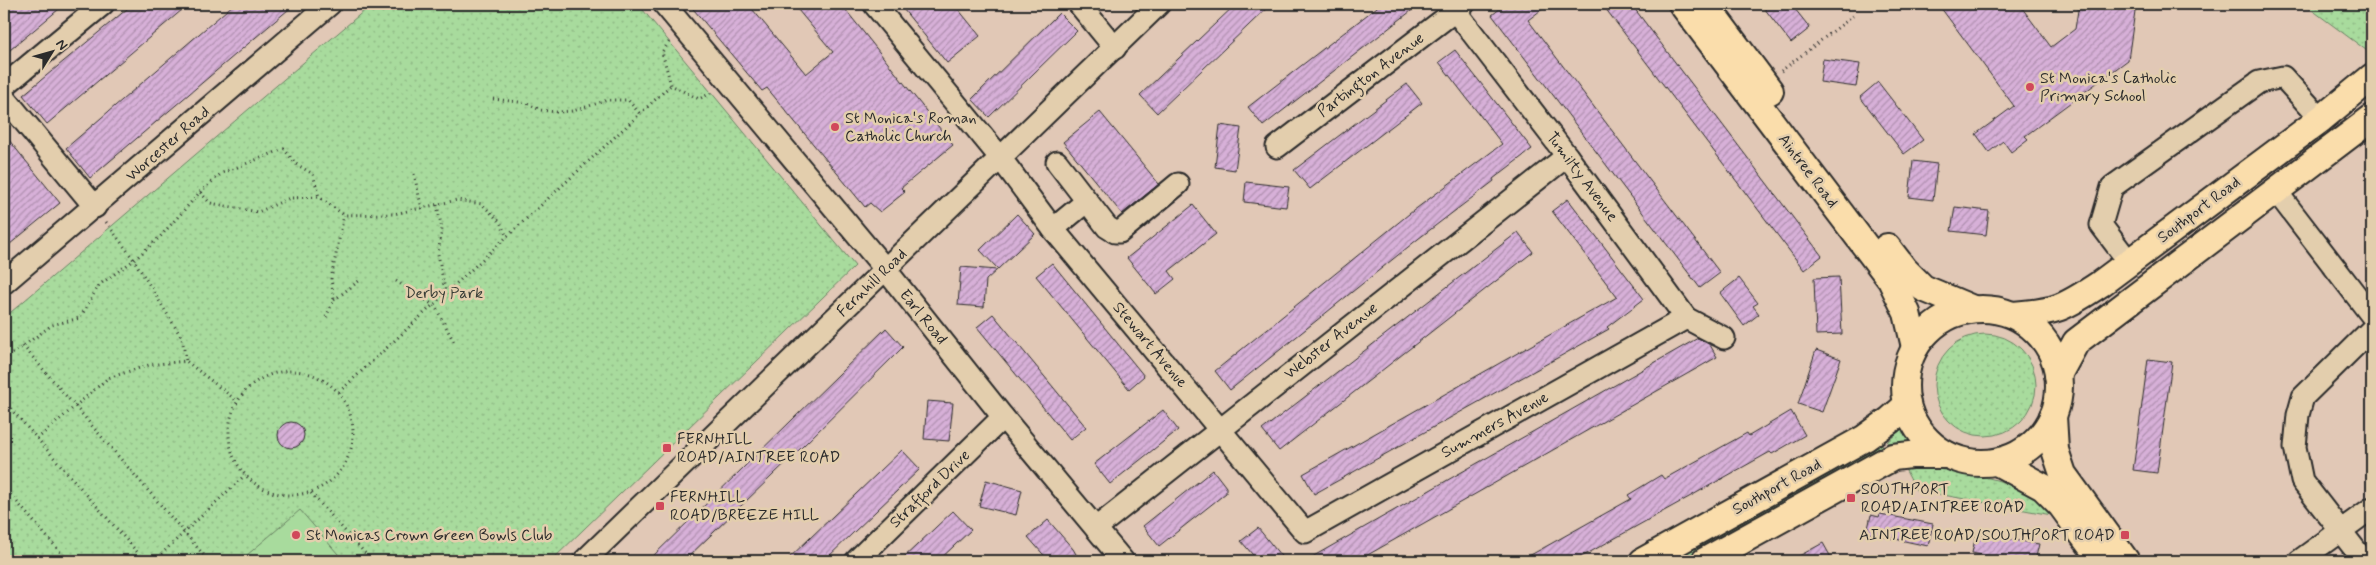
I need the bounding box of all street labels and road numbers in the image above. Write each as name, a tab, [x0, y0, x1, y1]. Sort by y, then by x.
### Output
street label: Partington Avenue	[1313, 28, 1429, 123]
street label: Worcester Road	[122, 102, 214, 186]
street label: Tumilty Avenue	[1541, 128, 1623, 226]
street label: Aintree Road	[1773, 130, 1843, 212]
street label: Southport Road	[2153, 172, 2245, 248]
street label: Fernhill Road	[832, 244, 912, 322]
street label: Earl Road	[894, 285, 952, 349]
street label: Stewart Avenue	[1108, 298, 1193, 393]
street label: Webster Avenue	[1280, 298, 1382, 384]
street label: Summers Avenue	[1437, 386, 1553, 463]
street label: Strafford Drive	[885, 445, 976, 534]
street label: Southport Road	[1729, 454, 1825, 520]

